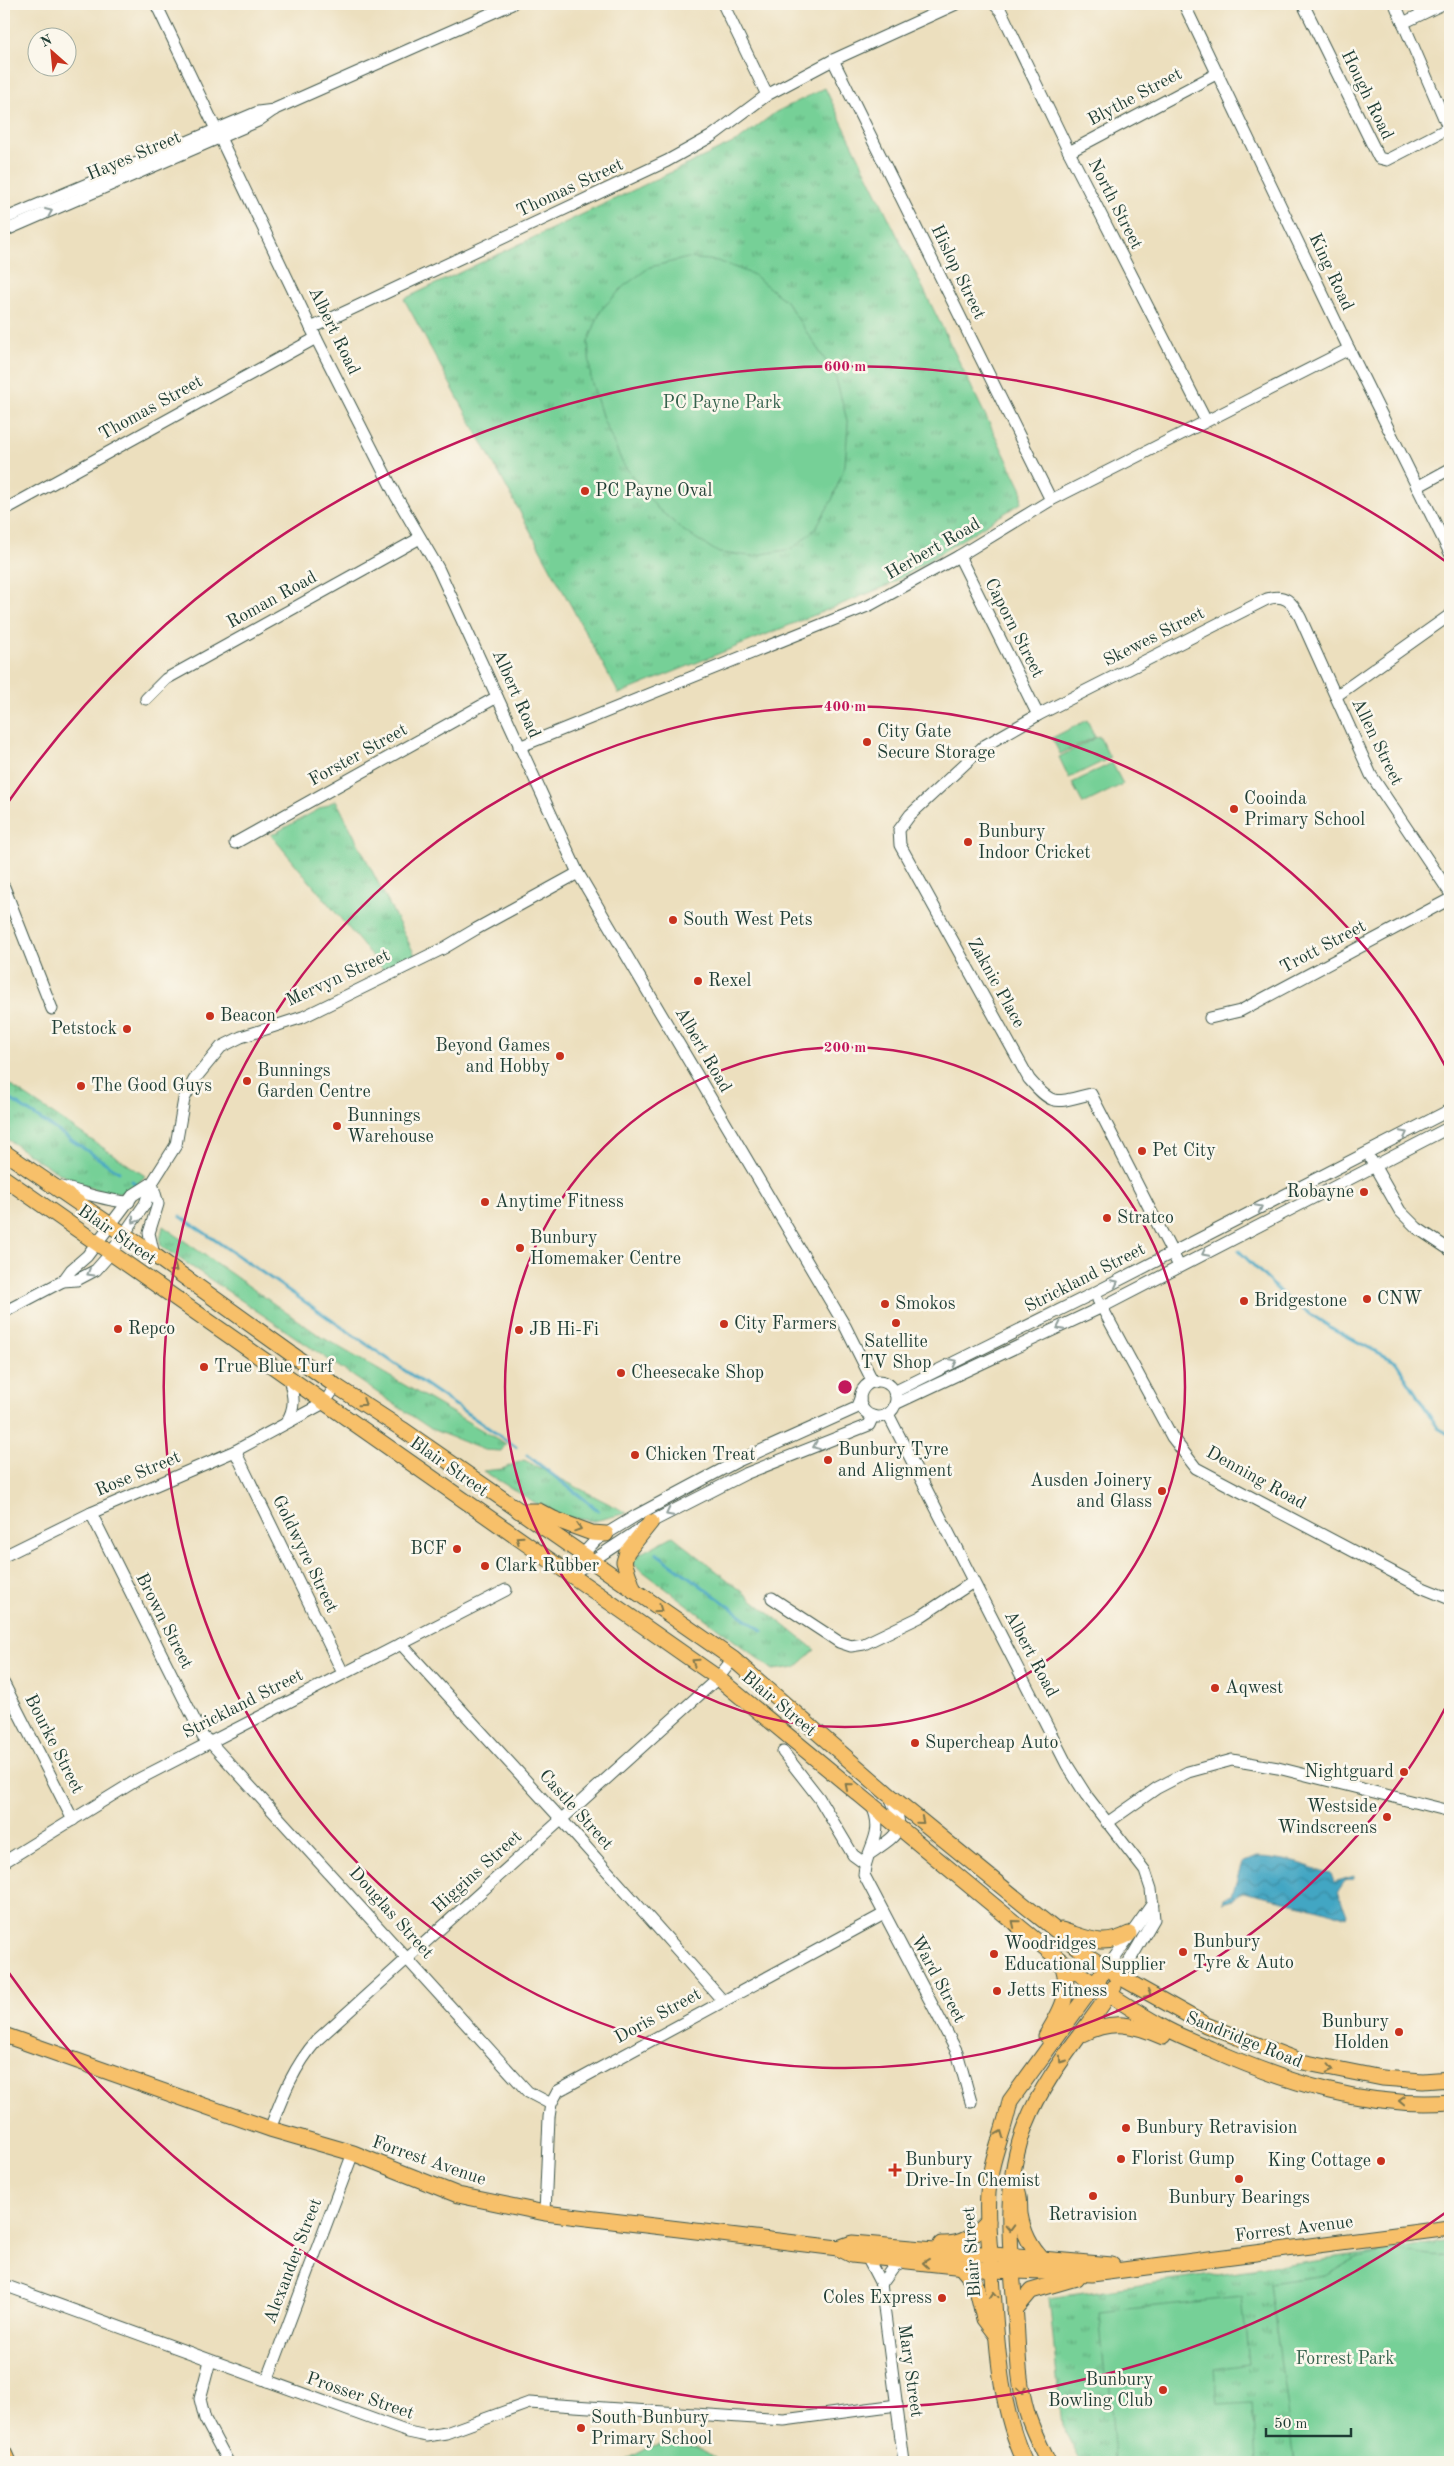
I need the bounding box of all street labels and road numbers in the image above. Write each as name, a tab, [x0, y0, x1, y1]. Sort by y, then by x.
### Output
street label: Hough Road	[1338, 47, 1396, 143]
street label: Blythe Street	[1085, 65, 1185, 129]
street label: Hayes Street	[84, 128, 184, 184]
street label: Thomas Street	[514, 155, 626, 221]
street label: North Street	[1085, 156, 1145, 252]
street label: Hislop Street	[927, 222, 989, 322]
street label: King Road	[1305, 231, 1357, 313]
street label: Albert Road	[305, 284, 363, 378]
street label: Thomas Street	[96, 372, 206, 444]
street label: Herbert Road	[883, 515, 983, 583]
street label: Roman Road	[224, 568, 320, 632]
street label: Caporn Street	[981, 575, 1047, 681]
street label: Skewes Street	[1101, 604, 1207, 670]
street label: Albert Road	[488, 647, 544, 741]
street label: Allen Street	[1348, 696, 1406, 788]
street label: Forster Street	[306, 721, 410, 789]
street label: Trott Street	[1277, 917, 1369, 977]
street label: Zaknic Place	[964, 935, 1028, 1031]
street label: Mervyn Street	[283, 946, 393, 1010]
street label: Albert Road	[671, 1004, 735, 1096]
street label: Blair Street	[75, 1201, 159, 1269]
street label: Strickland Street	[1022, 1240, 1148, 1316]
street label: Blair Street	[407, 1433, 491, 1501]
street label: Denning Road	[1203, 1443, 1309, 1513]
street label: Rose Street	[93, 1448, 183, 1500]
street label: Goldwyre Street	[269, 1493, 341, 1615]
street label: Brown Street	[132, 1570, 196, 1672]
street label: Albert Road	[1001, 1608, 1061, 1700]
street label: Strickland Street	[180, 1666, 306, 1742]
street label: Blair Street	[738, 1668, 820, 1740]
street label: Bourke Street	[21, 1691, 87, 1797]
street label: Castle Street	[536, 1766, 616, 1854]
street label: Higgins Street	[429, 1827, 525, 1917]
street label: Douglas Street	[345, 1864, 437, 1962]
street label: Ward Street	[907, 1932, 969, 2026]
street label: Doris Street	[612, 1985, 704, 2047]
street label: Sandridge Road	[1183, 2008, 1305, 2072]
street label: Forrest Avenue	[370, 2133, 488, 2189]
street label: Alexander Street	[261, 2196, 325, 2326]
street label: Blair Street	[960, 2206, 984, 2298]
street label: Forrest Avenue	[1234, 2213, 1354, 2245]
street label: Mary Street	[895, 2323, 925, 2419]
street label: Prosser Street	[304, 2369, 416, 2423]

